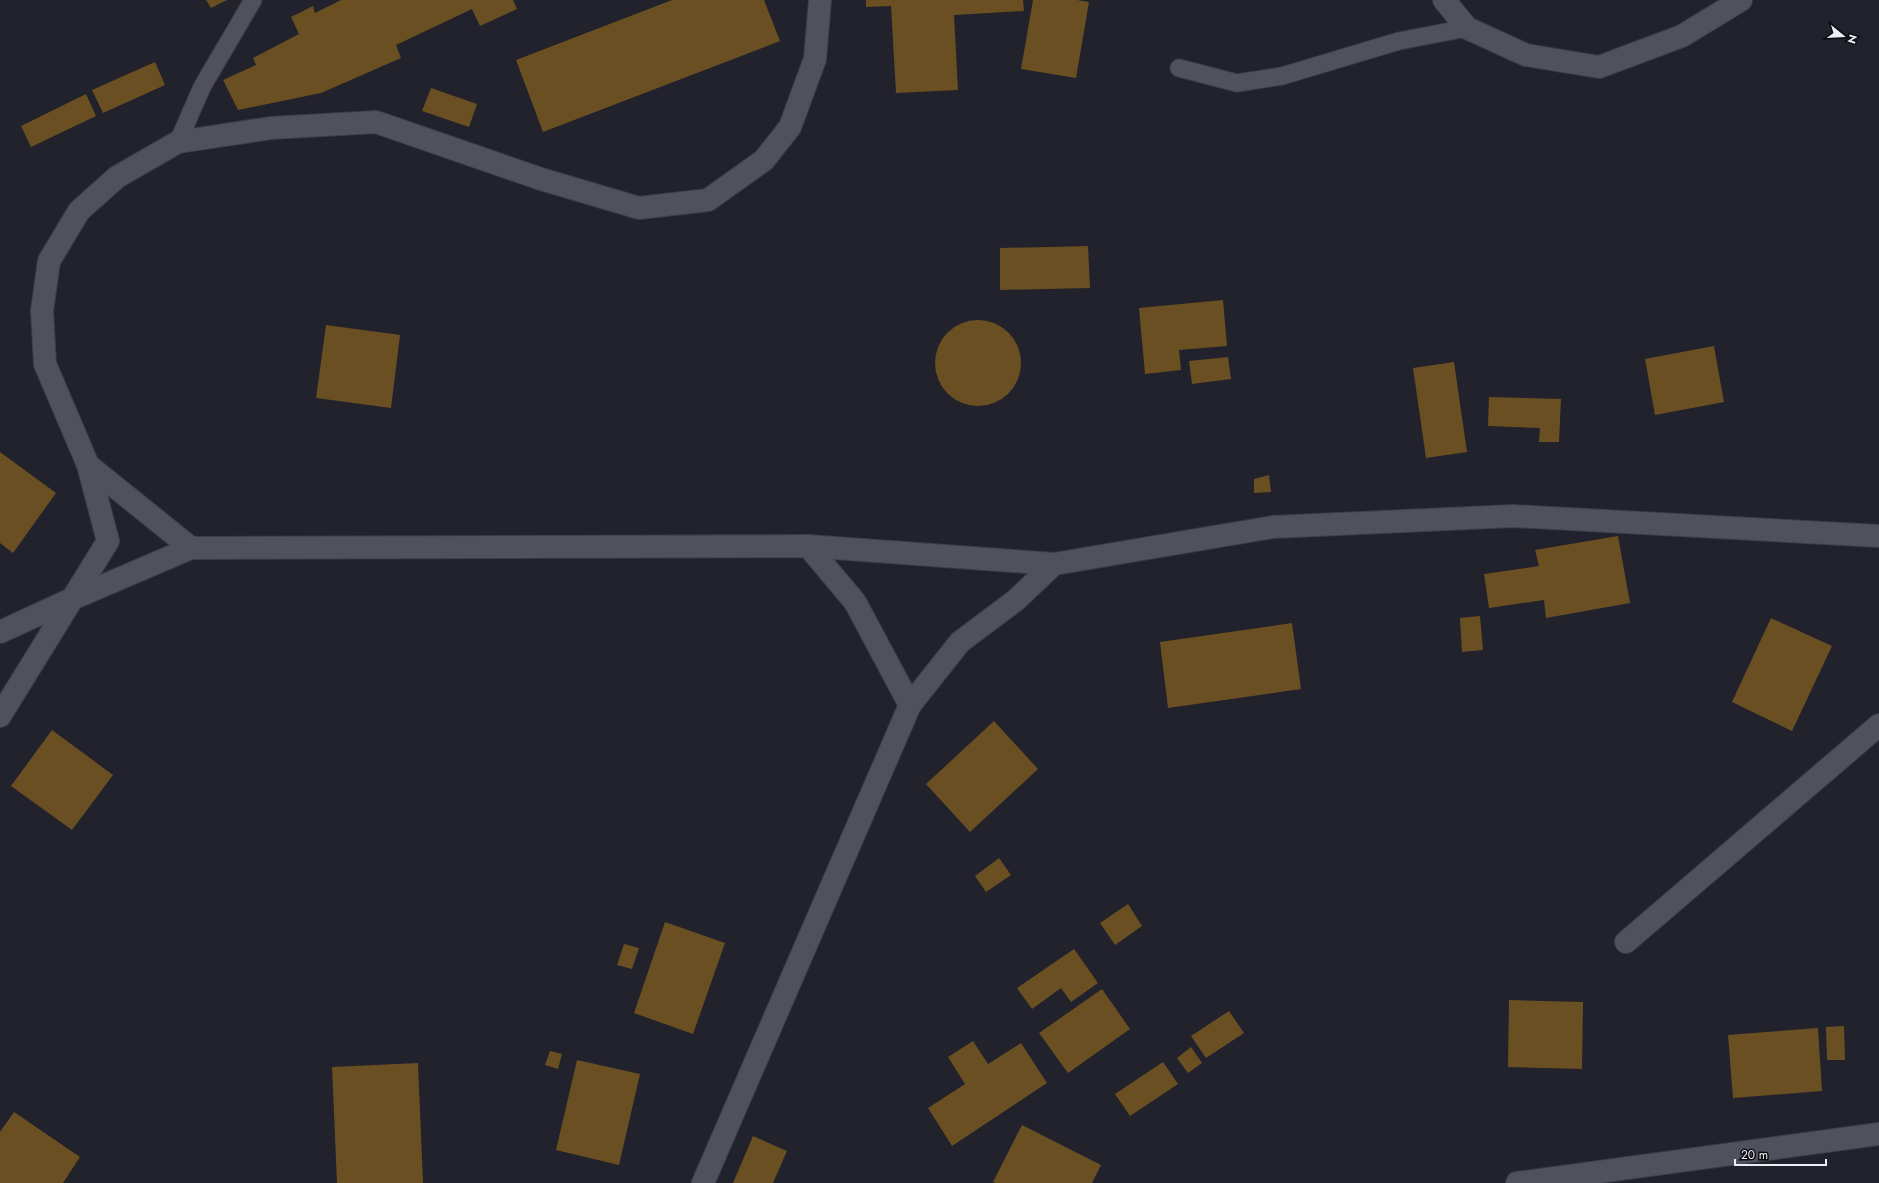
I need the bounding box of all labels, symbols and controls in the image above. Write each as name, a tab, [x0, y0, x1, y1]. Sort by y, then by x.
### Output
north arrow	[1823, 16, 1863, 56]
text: N	[1844, 32, 1861, 46]
scale bar	[1735, 1141, 1826, 1167]
text: 20 m	[1741, 1146, 1768, 1164]

